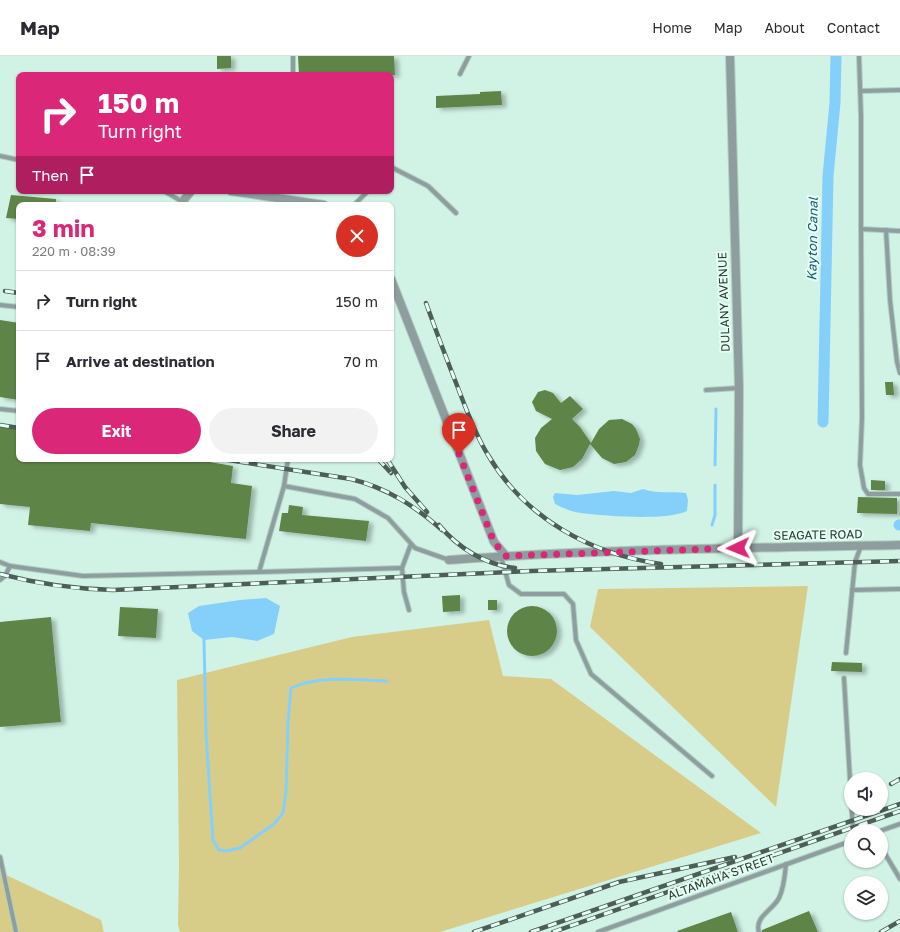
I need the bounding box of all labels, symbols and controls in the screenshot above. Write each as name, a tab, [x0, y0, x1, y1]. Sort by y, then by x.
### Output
text: Map	[20, 16, 60, 39]
text: Home	[652, 19, 692, 36]
text: Map	[714, 19, 742, 36]
text: About	[764, 19, 805, 36]
text: Contact	[827, 19, 880, 36]
text: 150 m	[98, 86, 179, 119]
icon: right	[32, 88, 84, 140]
text: Turn right	[98, 120, 182, 142]
icon: arrive	[76, 164, 98, 186]
text: Then	[32, 166, 68, 184]
water label: Kayton Canal	[803, 196, 821, 281]
text: 3 min	[32, 213, 95, 242]
button: close	[336, 215, 378, 257]
text: 220 m · 08:39	[32, 243, 116, 259]
street label: DULANY AVENUE	[714, 252, 733, 352]
icon: right	[32, 290, 54, 312]
text: Turn right	[66, 292, 137, 310]
text: 150 m	[336, 292, 378, 310]
icon: arrive	[32, 350, 54, 372]
text: Arrive at destination	[66, 352, 215, 370]
text: 70 m	[344, 352, 378, 370]
button: Exit	[32, 408, 201, 454]
button: Share	[209, 408, 378, 454]
pin	[442, 413, 476, 454]
icon: arrive	[448, 419, 470, 441]
street label: SEAGATE ROAD	[773, 526, 863, 543]
position arrow	[717, 527, 759, 569]
map controls	[844, 772, 888, 920]
button: sound	[844, 772, 888, 816]
button: search	[844, 824, 888, 868]
street label: ALTAMAHA STREET	[665, 850, 777, 903]
button: layers	[844, 876, 888, 920]

